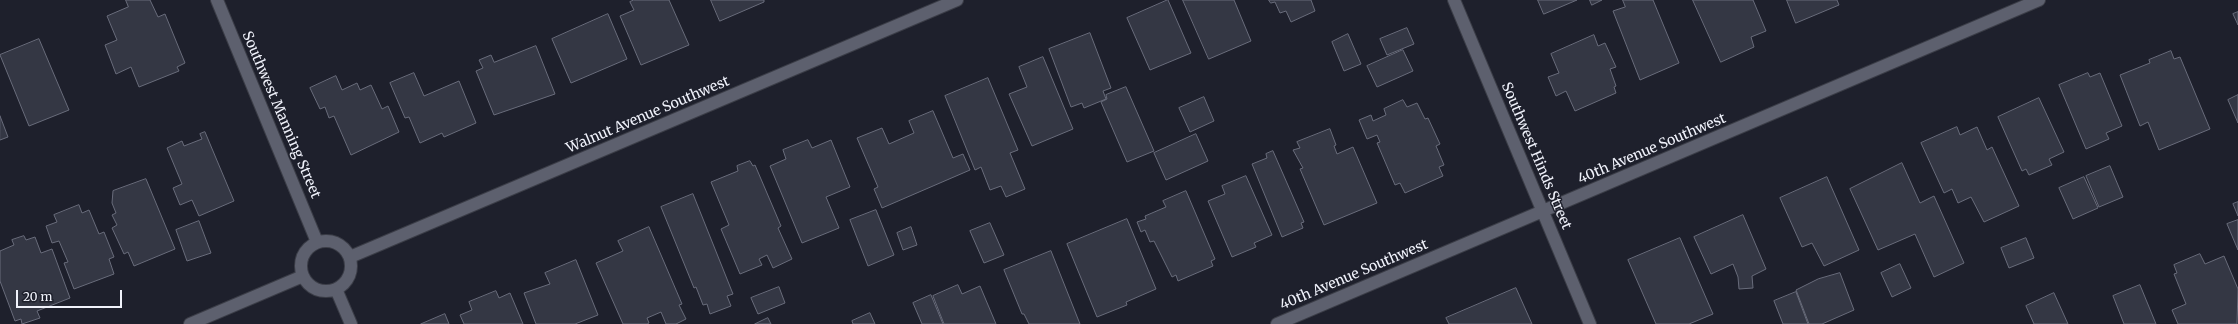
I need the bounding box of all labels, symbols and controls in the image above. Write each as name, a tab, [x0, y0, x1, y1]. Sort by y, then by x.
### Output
street label: Southwest Manning Street	[238, 29, 324, 201]
street label: Walnut Avenue Southwest	[564, 73, 732, 157]
street label: Southwest Hinds Street	[1497, 80, 1575, 232]
street label: 40th Avenue Southwest	[1576, 110, 1728, 188]
street label: 40th Avenue Southwest	[1278, 236, 1430, 314]
scale bar	[18, 282, 124, 308]
text: 20 m	[23, 289, 52, 304]

